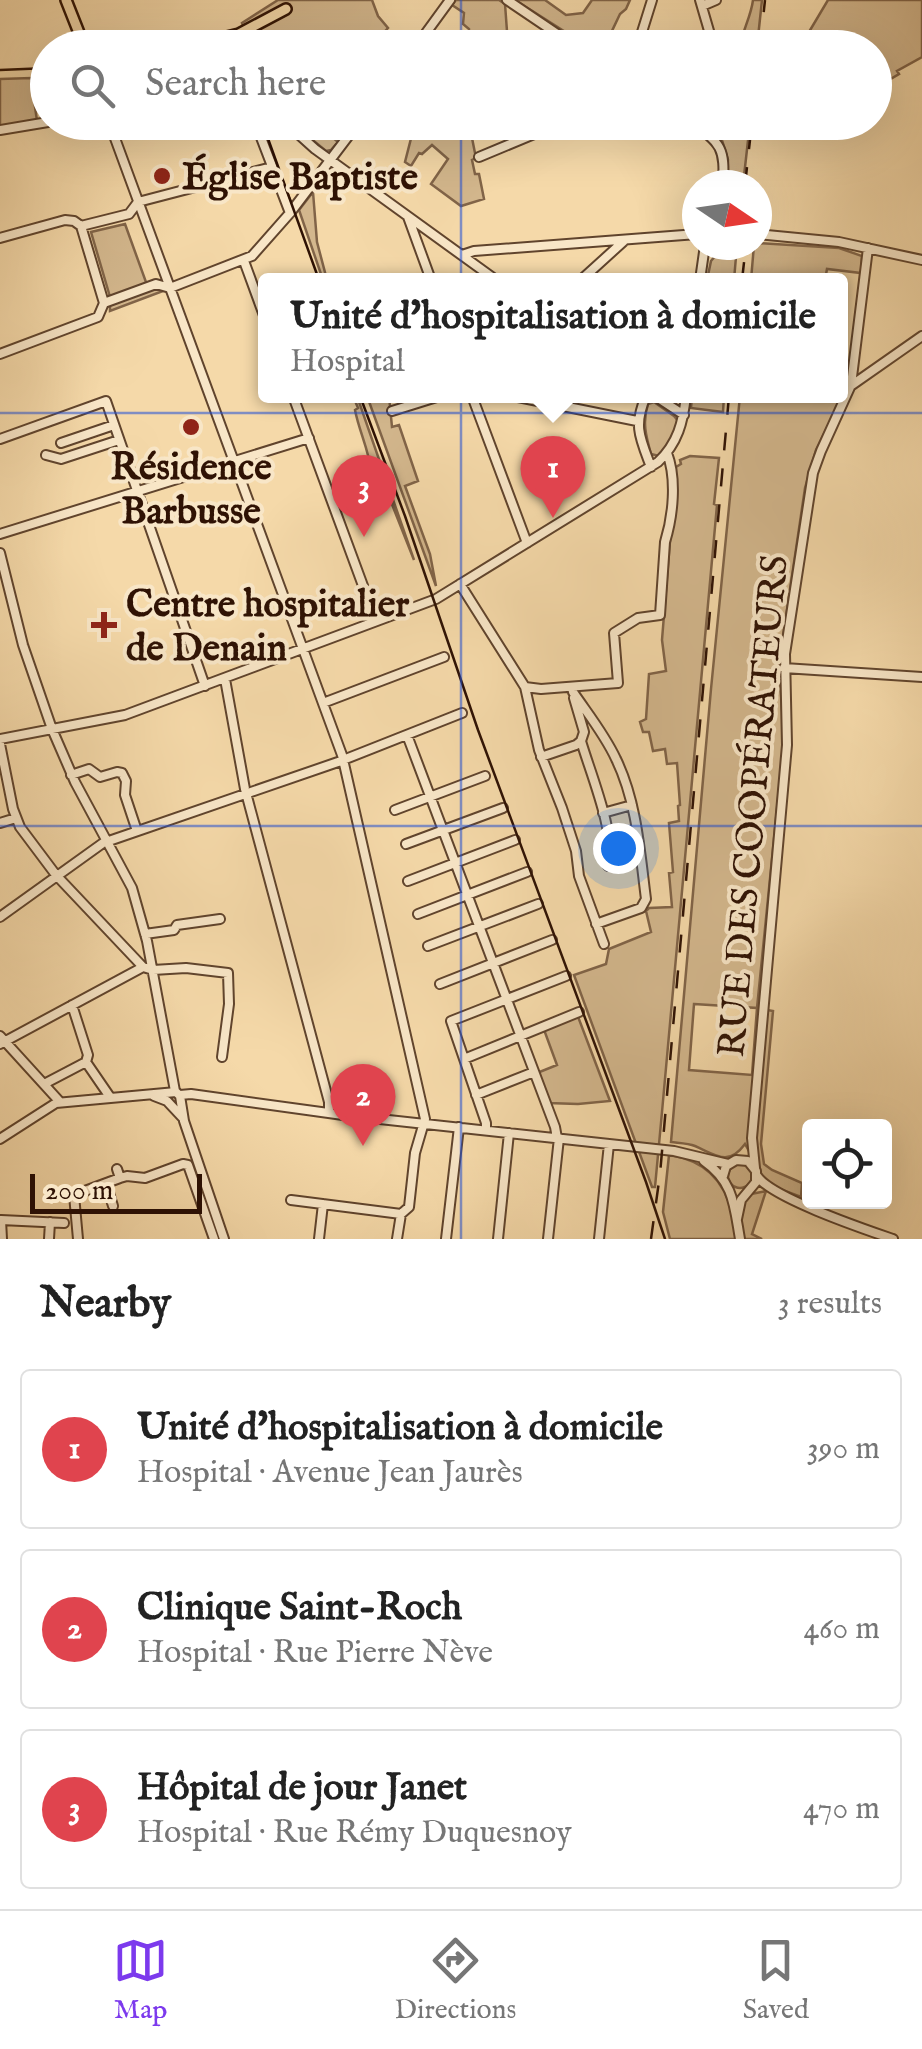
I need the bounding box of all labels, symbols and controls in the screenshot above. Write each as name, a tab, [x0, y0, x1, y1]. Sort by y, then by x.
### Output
search box	[30, 30, 892, 140]
icon: search	[65, 58, 120, 113]
text: Search here	[145, 61, 326, 109]
place label: Église Baptiste	[182, 153, 418, 203]
marker: Église Baptiste	[151, 165, 173, 187]
north arrow	[682, 170, 772, 260]
popup	[258, 273, 848, 403]
text: Unité d'hospitalisation à domicile	[290, 294, 816, 342]
text: Hospital	[290, 342, 405, 383]
marker: Résidence Barbusse	[180, 416, 202, 438]
pin: 1	[520, 436, 586, 518]
place label: Résidence Barbusse	[110, 445, 272, 537]
pin: 3	[332, 454, 396, 537]
street label: RUE DES COOPÉRATEURS	[708, 553, 801, 1059]
place label: Centre hospitalier de Denain	[126, 582, 410, 674]
marker: Centre hospitalier de Denain	[91, 612, 117, 638]
your location	[593, 823, 644, 874]
pin: 2	[330, 1064, 396, 1146]
map controls	[802, 1119, 892, 1209]
button: locate	[802, 1119, 892, 1209]
scale bar	[30, 1169, 202, 1214]
text: 200 m	[45, 1174, 113, 1209]
text: Nearby	[40, 1278, 171, 1331]
text: 3 results	[778, 1284, 882, 1325]
text: Unité d'hospitalisation à domicile	[137, 1405, 663, 1453]
text: 1	[69, 1429, 80, 1470]
text: 390 m	[807, 1429, 880, 1470]
text: Hospital · Avenue Jean Jaurès	[137, 1453, 523, 1494]
text: Clinique Saint-Roch	[137, 1585, 462, 1633]
text: 2	[67, 1609, 82, 1650]
text: 460 m	[803, 1609, 880, 1650]
text: Hospital · Rue Pierre Nève	[137, 1633, 493, 1674]
text: Hôpital de jour Janet	[137, 1765, 467, 1813]
text: 3	[69, 1789, 80, 1830]
text: 470 m	[803, 1789, 880, 1830]
text: Hospital · Rue Rémy Duquesnoy	[137, 1813, 572, 1854]
tab: Map	[113, 1933, 168, 2028]
tab: Directions	[394, 1933, 516, 2028]
tab: Saved	[743, 1933, 809, 2028]

